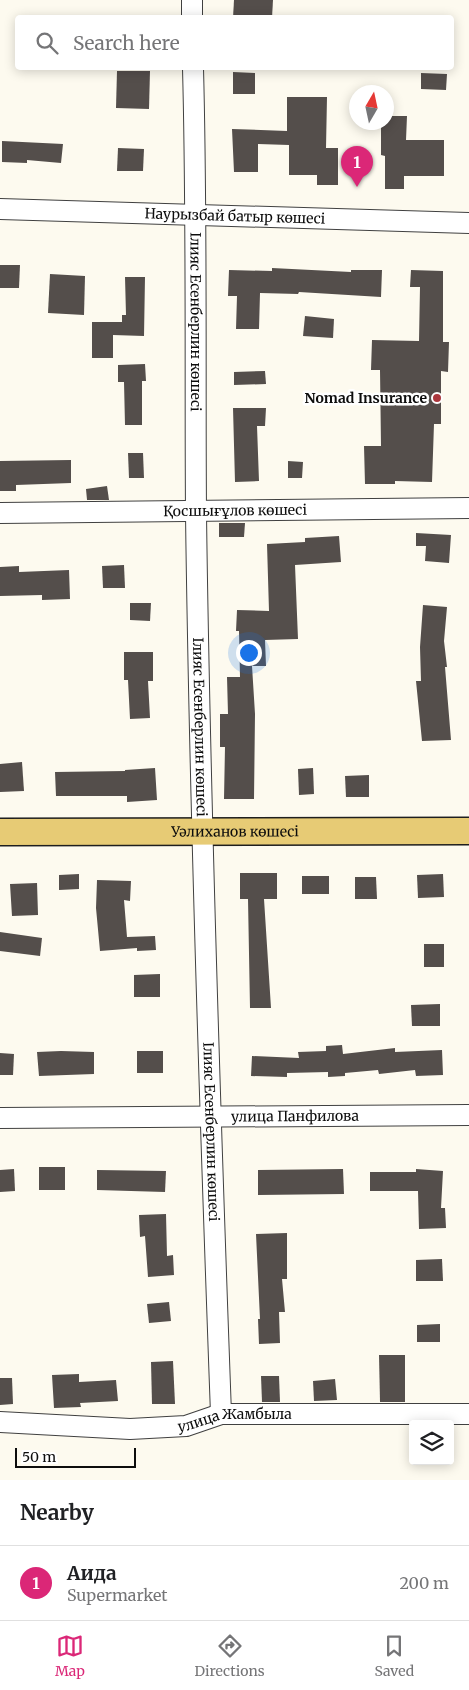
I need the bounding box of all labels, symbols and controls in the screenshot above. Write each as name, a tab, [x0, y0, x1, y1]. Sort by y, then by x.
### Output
search box	[15, 15, 454, 70]
icon: search	[33, 29, 61, 57]
text: Search here	[73, 31, 180, 55]
north arrow	[349, 85, 394, 130]
pin: 1	[341, 146, 373, 187]
street label: Наурызбай батыр көшесі	[144, 204, 326, 228]
street label: Ілияс Есенберлин көшесі	[186, 232, 205, 412]
place label: Nomad Insurance	[305, 389, 427, 407]
marker: Nomad Insurance	[431, 392, 443, 404]
street label: Қосшығұлов көшесі	[163, 501, 307, 520]
street label: Ілияс Есенберлин көшесі	[189, 637, 211, 817]
your location	[236, 640, 262, 666]
street label: Уәлиханов көшесі	[170, 822, 299, 841]
street label: Ілияс Есенберлин көшесі	[199, 1042, 223, 1222]
street label: улица Панфилова	[231, 1107, 360, 1126]
street label: улица Жамбыла	[177, 1405, 292, 1435]
map controls	[409, 1420, 454, 1465]
button: layers	[409, 1420, 454, 1465]
scale bar	[15, 1445, 136, 1468]
text: 50 m	[22, 1448, 56, 1466]
text: Nearby	[20, 1499, 94, 1526]
text: Аида	[67, 1561, 117, 1585]
text: 1	[32, 1573, 40, 1593]
text: 200 m	[399, 1573, 449, 1593]
text: Supermarket	[67, 1585, 168, 1605]
tab: Map	[55, 1632, 85, 1680]
tab: Directions	[195, 1632, 265, 1680]
tab: Saved	[374, 1632, 414, 1680]

